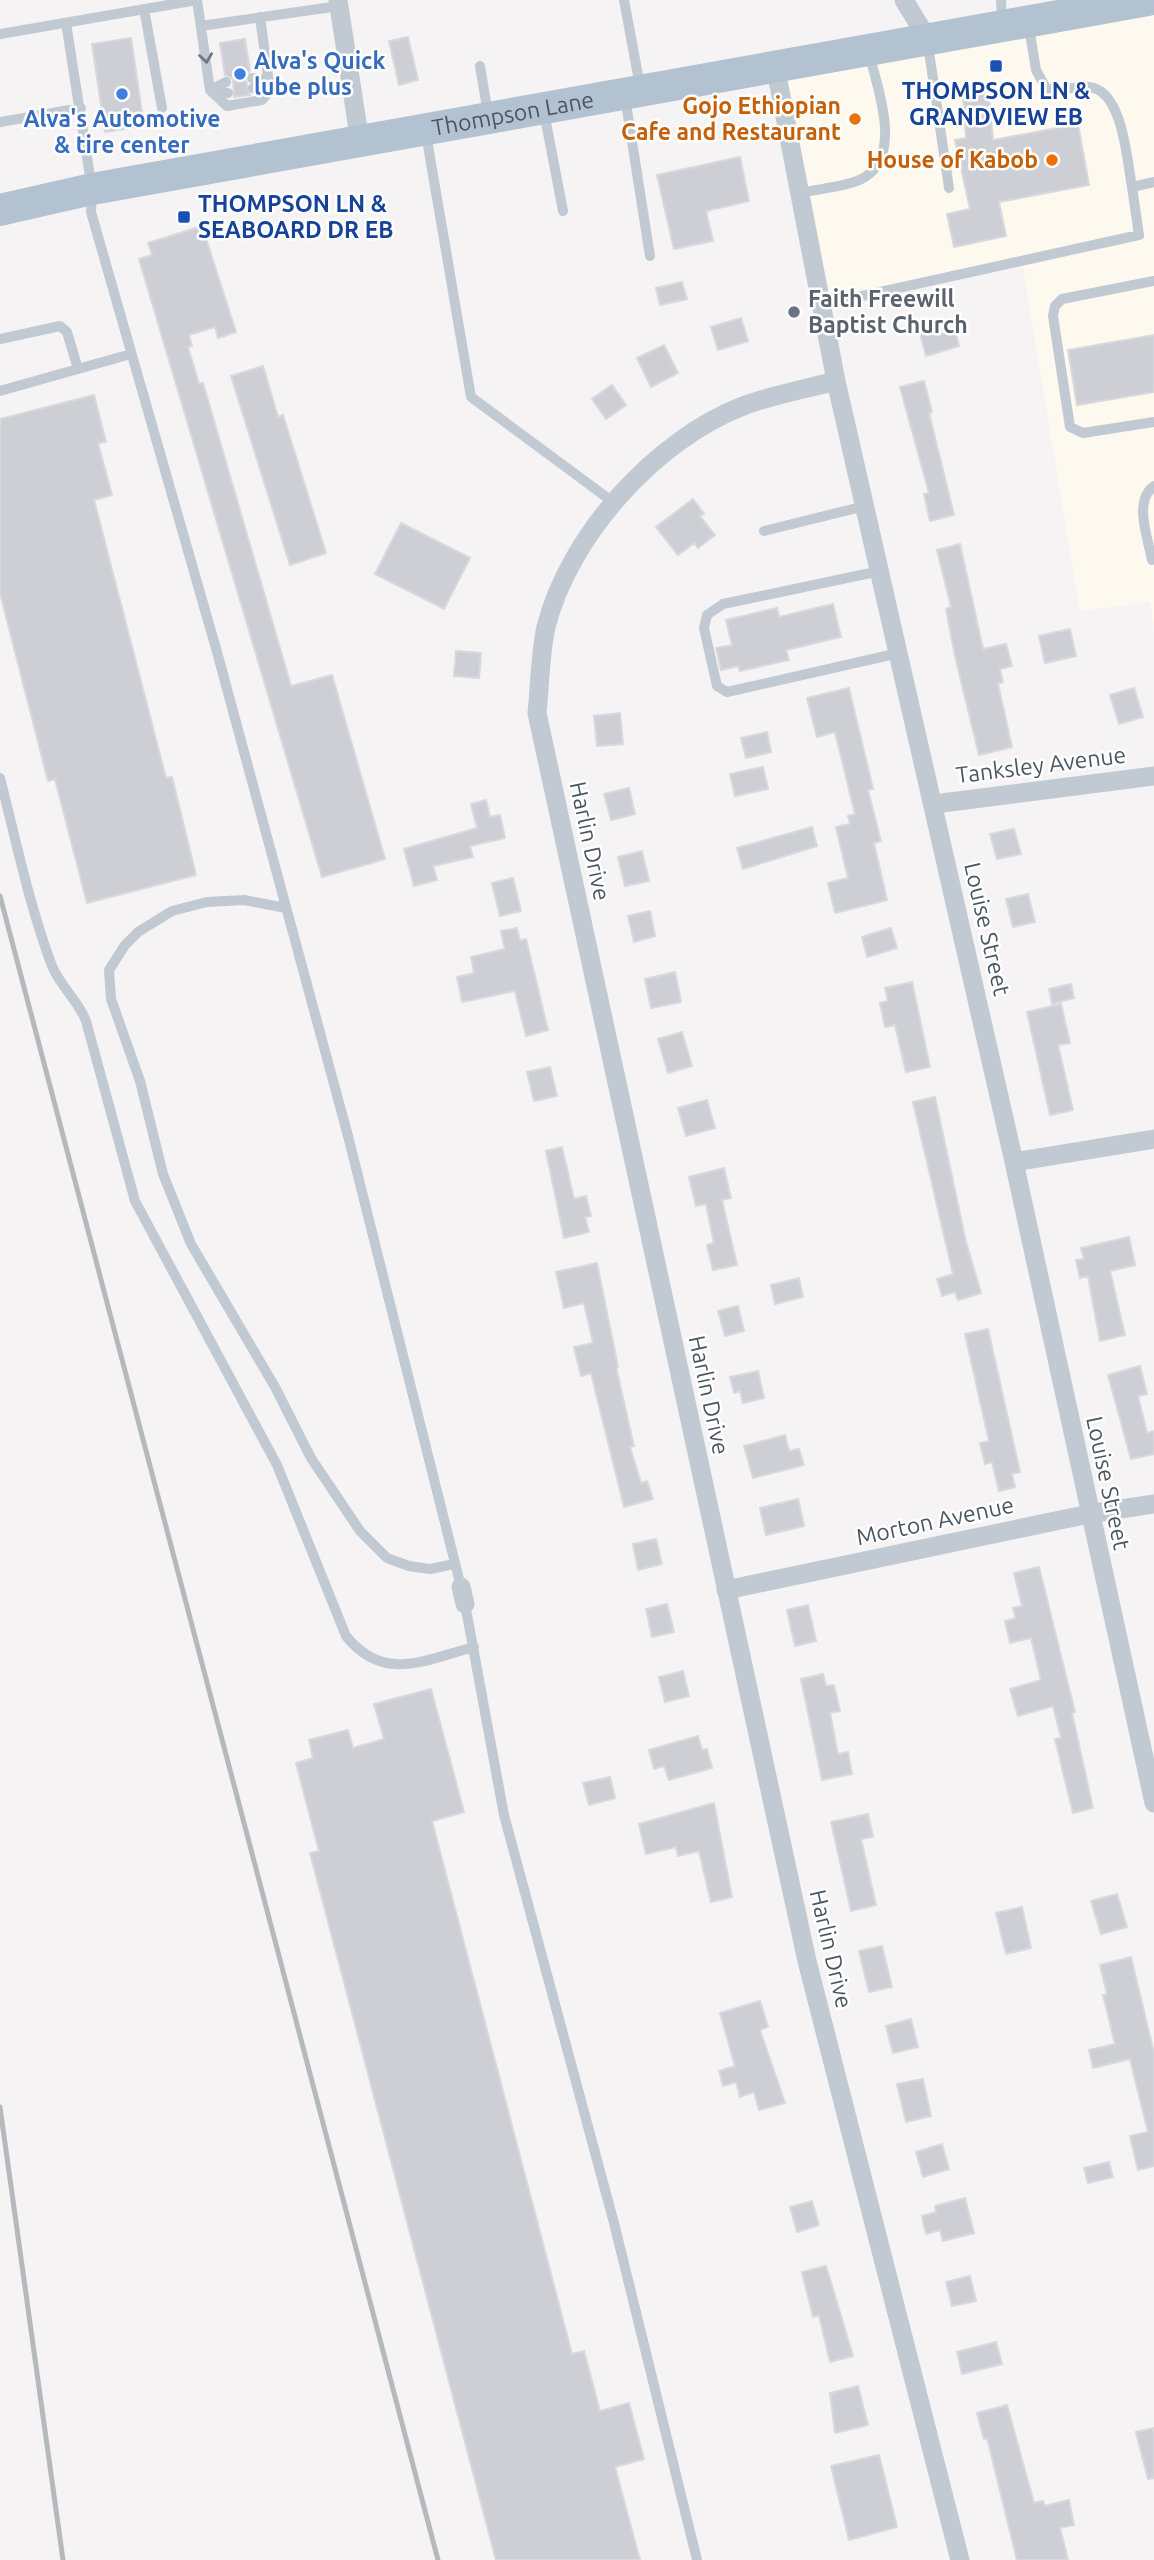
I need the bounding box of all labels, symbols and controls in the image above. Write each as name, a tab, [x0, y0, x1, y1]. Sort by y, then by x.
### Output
place label: Alva's Quick lube plus	[254, 48, 385, 99]
one-way arrow	[198, 52, 213, 64]
marker: THOMPSON LN & GRANDVIEW EB	[988, 58, 1004, 74]
marker: Alva's Quick lube plus	[232, 66, 248, 82]
place label: THOMPSON LN & GRANDVIEW EB	[902, 78, 1090, 129]
marker: Alva's Automotive & tire center	[114, 86, 130, 102]
street label: Thompson Lane	[430, 86, 596, 140]
place label: Gojo Ethiopian Cafe and Restaurant	[621, 93, 841, 144]
place label: Alva's Automotive & tire center	[23, 106, 221, 157]
marker: Gojo Ethiopian Cafe and Restaurant	[847, 111, 863, 127]
place label: House of Kabob	[867, 147, 1038, 172]
marker: House of Kabob	[1044, 152, 1060, 168]
place label: THOMPSON LN & SEABOARD DR EB	[198, 191, 394, 242]
marker: THOMPSON LN & SEABOARD DR EB	[176, 209, 192, 225]
place label: Faith Freewill Baptist Church	[808, 286, 968, 337]
marker: Faith Freewill Baptist Church	[786, 304, 802, 320]
street label: Tanksley Avenue	[955, 742, 1127, 787]
street label: Harlin Drive	[566, 779, 615, 903]
street label: Louise Street	[960, 860, 1015, 998]
street label: Harlin Drive	[685, 1333, 734, 1457]
street label: Louise Street	[1082, 1414, 1135, 1552]
street label: Morton Avenue	[854, 1492, 1016, 1549]
street label: Harlin Drive	[806, 1887, 857, 2011]

